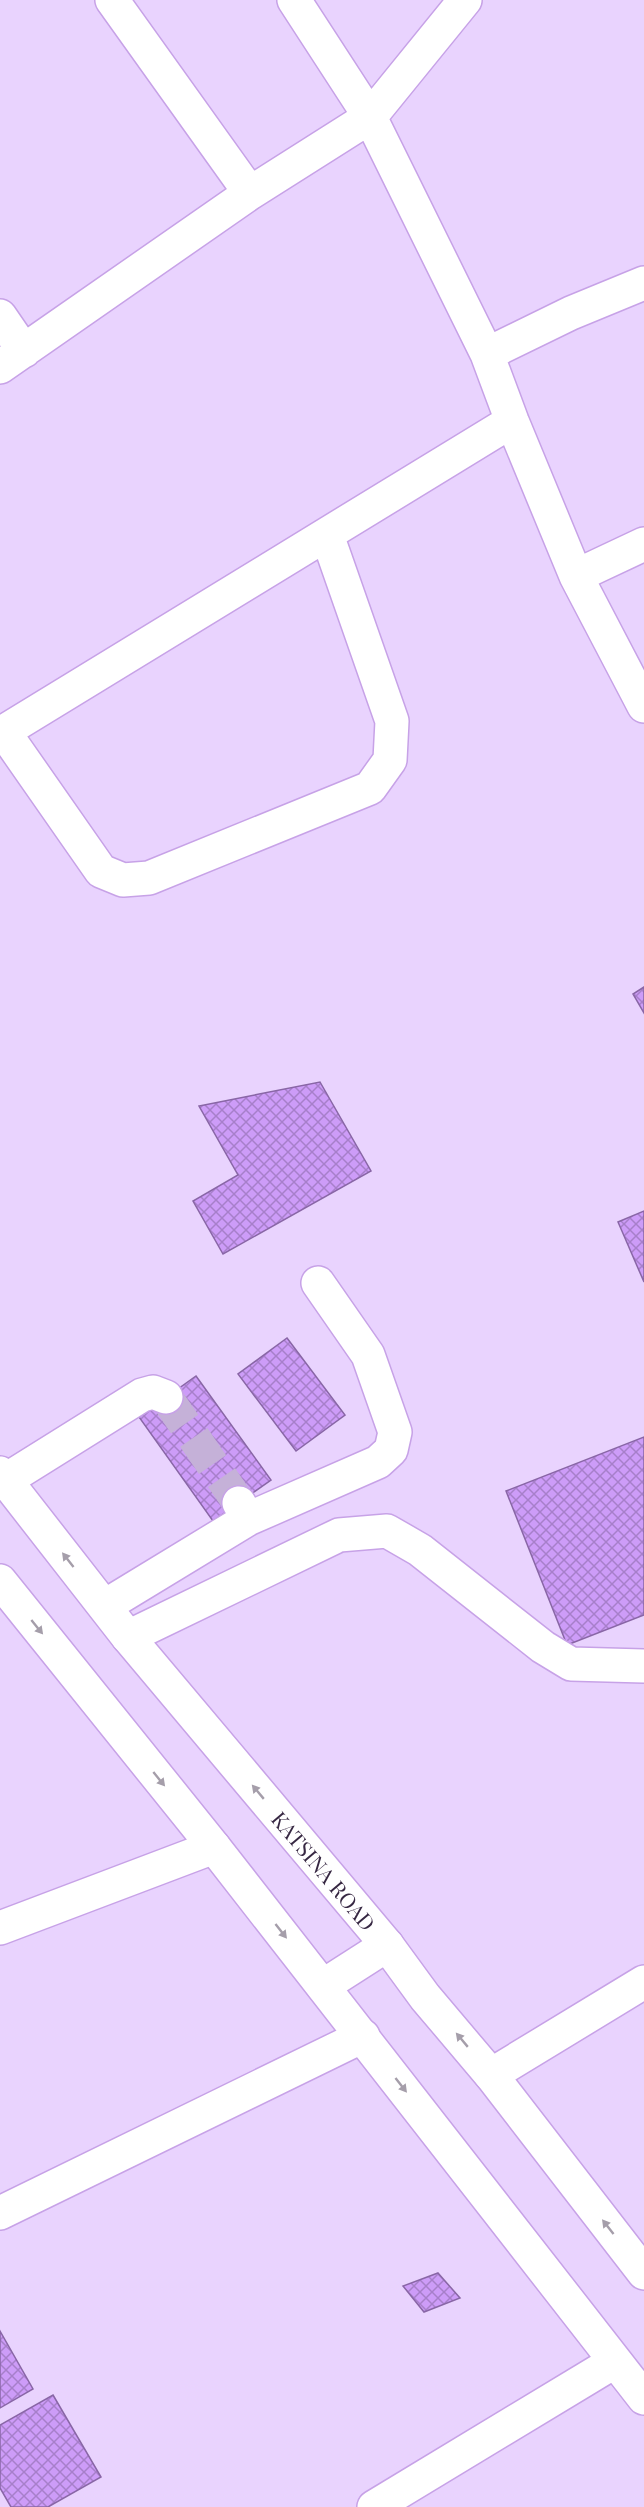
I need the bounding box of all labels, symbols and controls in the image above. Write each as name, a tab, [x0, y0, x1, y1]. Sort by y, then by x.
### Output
one-way arrow	[62, 1552, 75, 1568]
one-way arrow	[30, 1619, 43, 1635]
one-way arrow	[153, 1771, 166, 1787]
one-way arrow	[252, 1784, 265, 1800]
street label: KATSINA ROAD	[266, 1805, 382, 1936]
one-way arrow	[274, 1924, 286, 1939]
one-way arrow	[456, 2033, 469, 2048]
one-way arrow	[394, 2077, 407, 2093]
one-way arrow	[603, 2219, 615, 2234]

